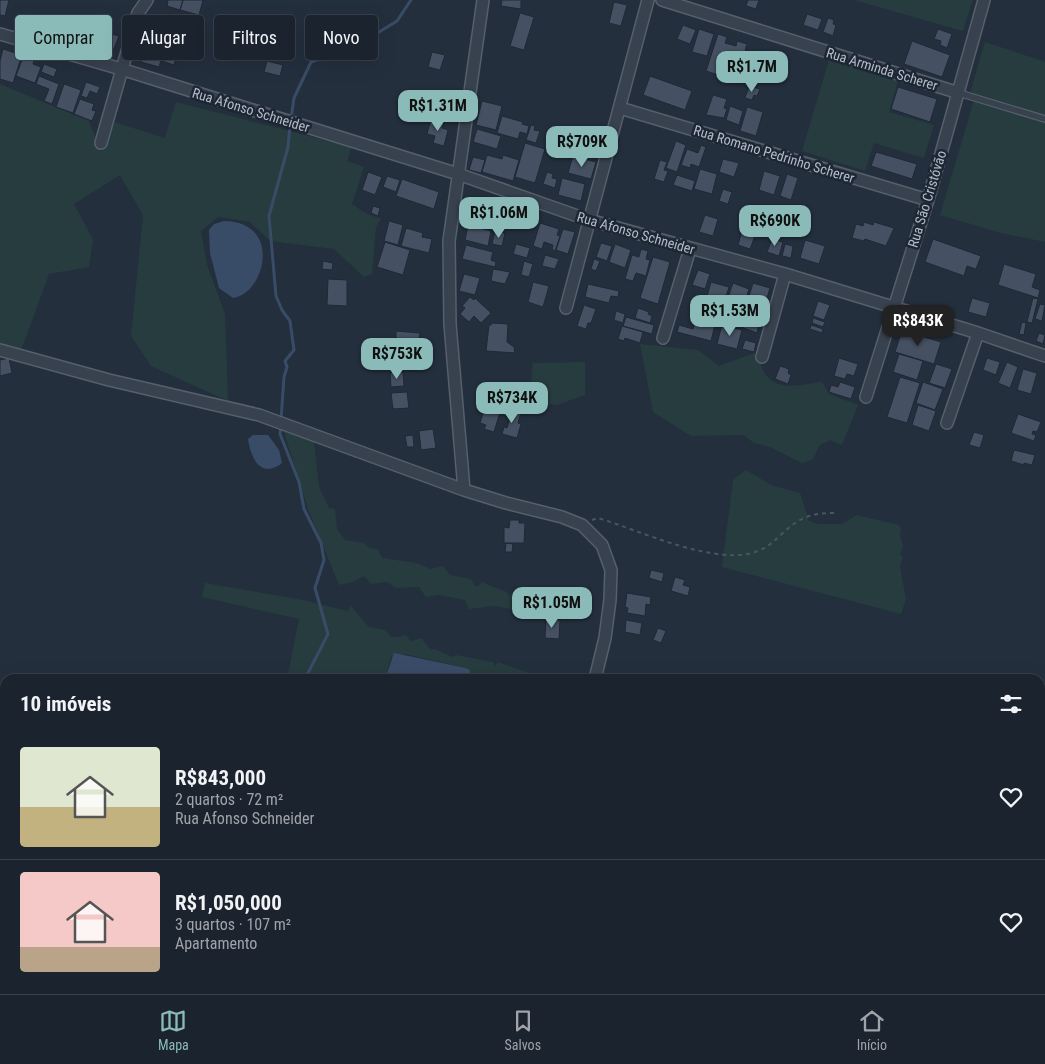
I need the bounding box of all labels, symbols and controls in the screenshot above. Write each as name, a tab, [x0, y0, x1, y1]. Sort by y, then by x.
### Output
chip: Comprar	[15, 15, 112, 60]
chip: Alugar	[122, 15, 204, 60]
chip: Filtros	[214, 15, 295, 60]
chip: Novo	[305, 15, 378, 60]
street label: Rua Arminda Scherer	[824, 44, 940, 94]
pin: R$1.7M	[711, 51, 793, 93]
text: R$1.7M	[727, 57, 777, 76]
street label: Rua Afonso Schneider	[190, 85, 312, 135]
pin: R$1.31M	[392, 90, 484, 132]
text: R$1.31M	[409, 96, 467, 115]
street label: Rua Romano Pedrinho Scherer	[692, 122, 856, 186]
pin: R$709K	[541, 126, 623, 168]
text: R$709K	[557, 132, 607, 151]
street label: Rua São Cristóvão	[905, 149, 949, 249]
pin: R$1.06M	[453, 196, 545, 239]
text: R$1.06M	[470, 203, 528, 222]
pin: R$690K	[734, 204, 816, 247]
street label: Rua Afonso Schneider	[575, 209, 697, 257]
text: R$690K	[750, 211, 800, 230]
pin: R$1.53M	[684, 294, 776, 337]
text: R$1.53M	[701, 301, 759, 320]
pin: R$843K	[877, 304, 959, 347]
text: R$843K	[893, 311, 943, 330]
pin: R$753K	[356, 338, 438, 380]
text: R$753K	[372, 344, 422, 363]
pin: R$734K	[471, 382, 553, 424]
text: R$734K	[487, 388, 537, 407]
pin: R$1.05M	[506, 586, 598, 629]
text: R$1.05M	[523, 593, 581, 612]
icon: filters	[997, 690, 1025, 718]
text: 10 imóveis	[20, 692, 111, 716]
text: R$843,000	[175, 766, 266, 790]
icon: home	[60, 767, 120, 827]
icon: heart	[997, 783, 1025, 811]
text: 2 quartos · 72 m²	[175, 790, 283, 809]
text: Rua Afonso Schneider	[175, 809, 314, 828]
text: R$1,050,000	[175, 891, 282, 915]
icon: home	[60, 892, 120, 952]
icon: heart	[997, 908, 1025, 936]
text: 3 quartos · 107 m²	[175, 915, 291, 934]
text: Apartamento	[175, 934, 257, 953]
tab: Mapa	[158, 1007, 189, 1053]
tab: Salvos	[505, 1007, 541, 1053]
tab: Início	[857, 1007, 887, 1053]

